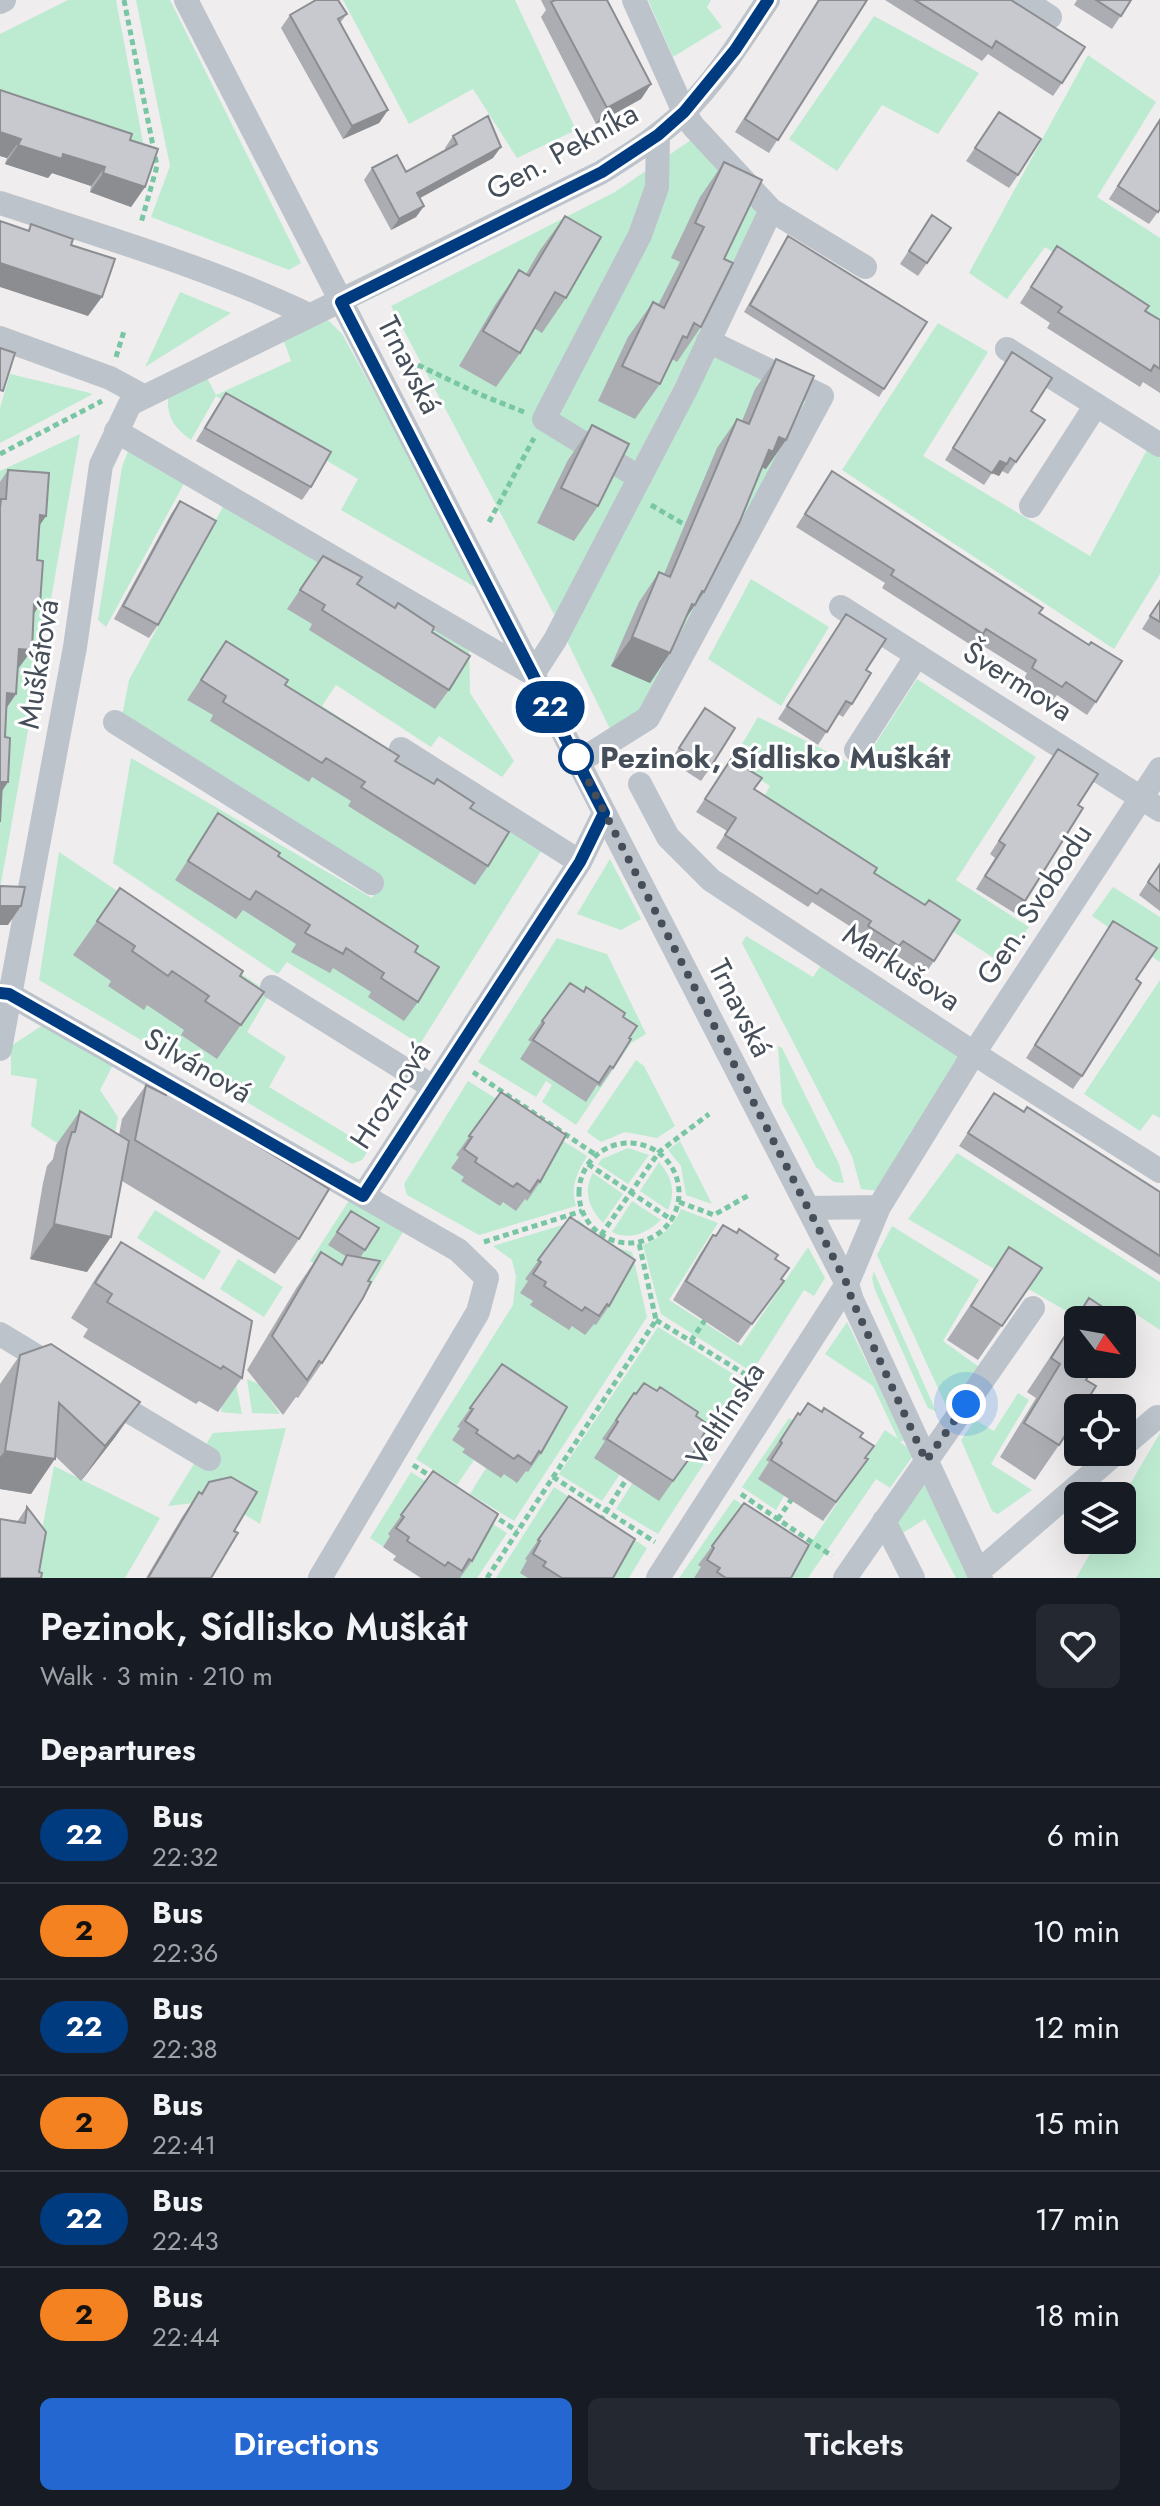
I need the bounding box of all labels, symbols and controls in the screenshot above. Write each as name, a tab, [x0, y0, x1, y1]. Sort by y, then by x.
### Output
street label: Gen. Pekníka	[478, 92, 646, 210]
street label: Trnavská	[367, 308, 453, 422]
street label: Muškátová	[7, 596, 69, 732]
street label: Švermova	[955, 630, 1081, 732]
line badge: 22	[514, 681, 586, 733]
text: 22	[532, 686, 568, 727]
place label: Pezinok, Sídlisko Muškát	[600, 736, 951, 779]
marker: Pezinok, Sídlisko Muškát	[559, 740, 593, 774]
street label: Gen. Svobodu	[966, 815, 1102, 993]
street label: Markušova	[834, 913, 970, 1021]
street label: Trnavská	[698, 951, 784, 1065]
street label: Silvánová	[136, 1017, 260, 1113]
street label: Hroznová	[339, 1033, 441, 1157]
north arrow	[1064, 1306, 1136, 1378]
map controls	[1064, 1306, 1136, 1554]
street label: Veltlínska	[675, 1353, 775, 1475]
your location	[946, 1384, 986, 1424]
button: locate	[1064, 1394, 1136, 1466]
button: layers	[1064, 1482, 1136, 1554]
text: Pezinok, Sídlisko Muškát	[40, 1599, 468, 1654]
button: heart	[1036, 1604, 1120, 1688]
text: Walk · 3 min · 210 m	[40, 1657, 273, 1695]
text: Departures	[40, 1728, 196, 1771]
text: Bus	[152, 1795, 203, 1838]
text: 22	[66, 1814, 102, 1855]
text: 6 min	[1047, 1814, 1120, 1857]
text: 22:32	[152, 1838, 218, 1876]
text: Bus	[152, 1891, 203, 1934]
text: 2	[75, 1910, 93, 1951]
text: 10 min	[1033, 1910, 1120, 1953]
text: 22:36	[152, 1934, 219, 1972]
text: Bus	[152, 1987, 203, 2030]
text: 22	[66, 2006, 102, 2047]
text: 12 min	[1033, 2006, 1120, 2049]
text: 22:38	[152, 2030, 218, 2068]
text: Bus	[152, 2083, 203, 2126]
text: 2	[75, 2102, 93, 2143]
text: 15 min	[1034, 2102, 1120, 2145]
text: 22:41	[152, 2126, 216, 2164]
text: Bus	[152, 2179, 203, 2222]
text: 22	[66, 2198, 102, 2239]
text: 17 min	[1035, 2198, 1120, 2241]
text: 22:43	[152, 2222, 219, 2260]
text: Bus	[152, 2275, 203, 2318]
text: 2	[75, 2294, 93, 2335]
text: 18 min	[1034, 2294, 1120, 2337]
text: 22:44	[152, 2318, 220, 2356]
button: Directions	[40, 2398, 572, 2490]
button: Tickets	[588, 2398, 1120, 2490]

